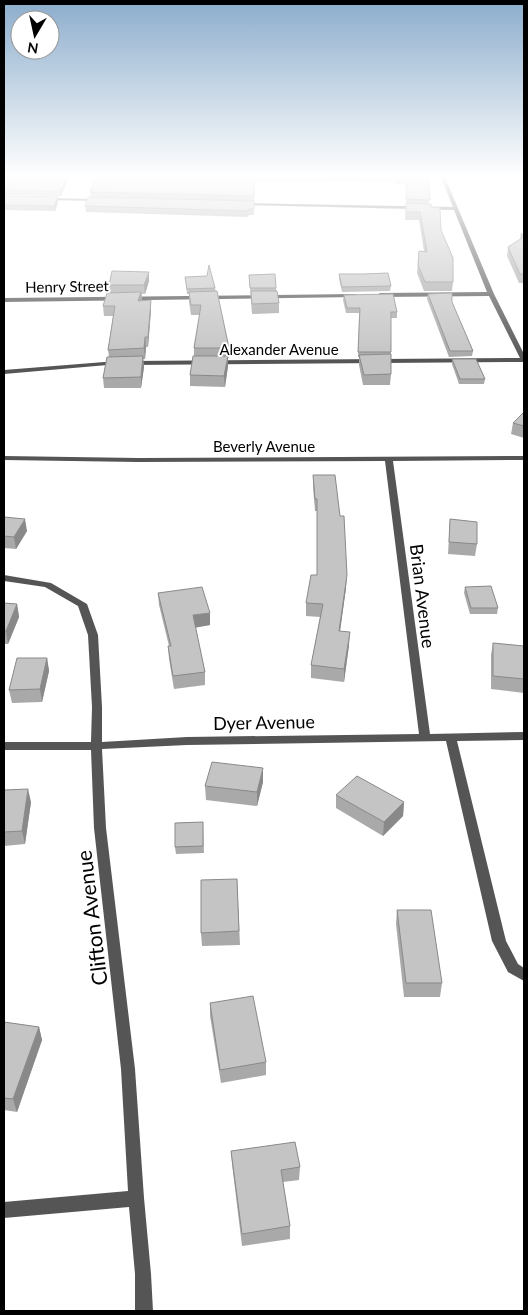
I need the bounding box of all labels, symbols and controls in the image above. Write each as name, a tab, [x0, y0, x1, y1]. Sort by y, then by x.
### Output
north arrow	[10, 10, 60, 60]
text: N	[26, 39, 40, 58]
street label: Henry Street	[25, 276, 110, 296]
street label: Alexander Avenue	[219, 340, 339, 358]
street label: Beverly Avenue	[213, 437, 315, 455]
street label: Brian Avenue	[406, 543, 440, 649]
street label: Dyer Avenue	[213, 710, 315, 734]
street label: Clifton Avenue	[70, 849, 112, 987]

